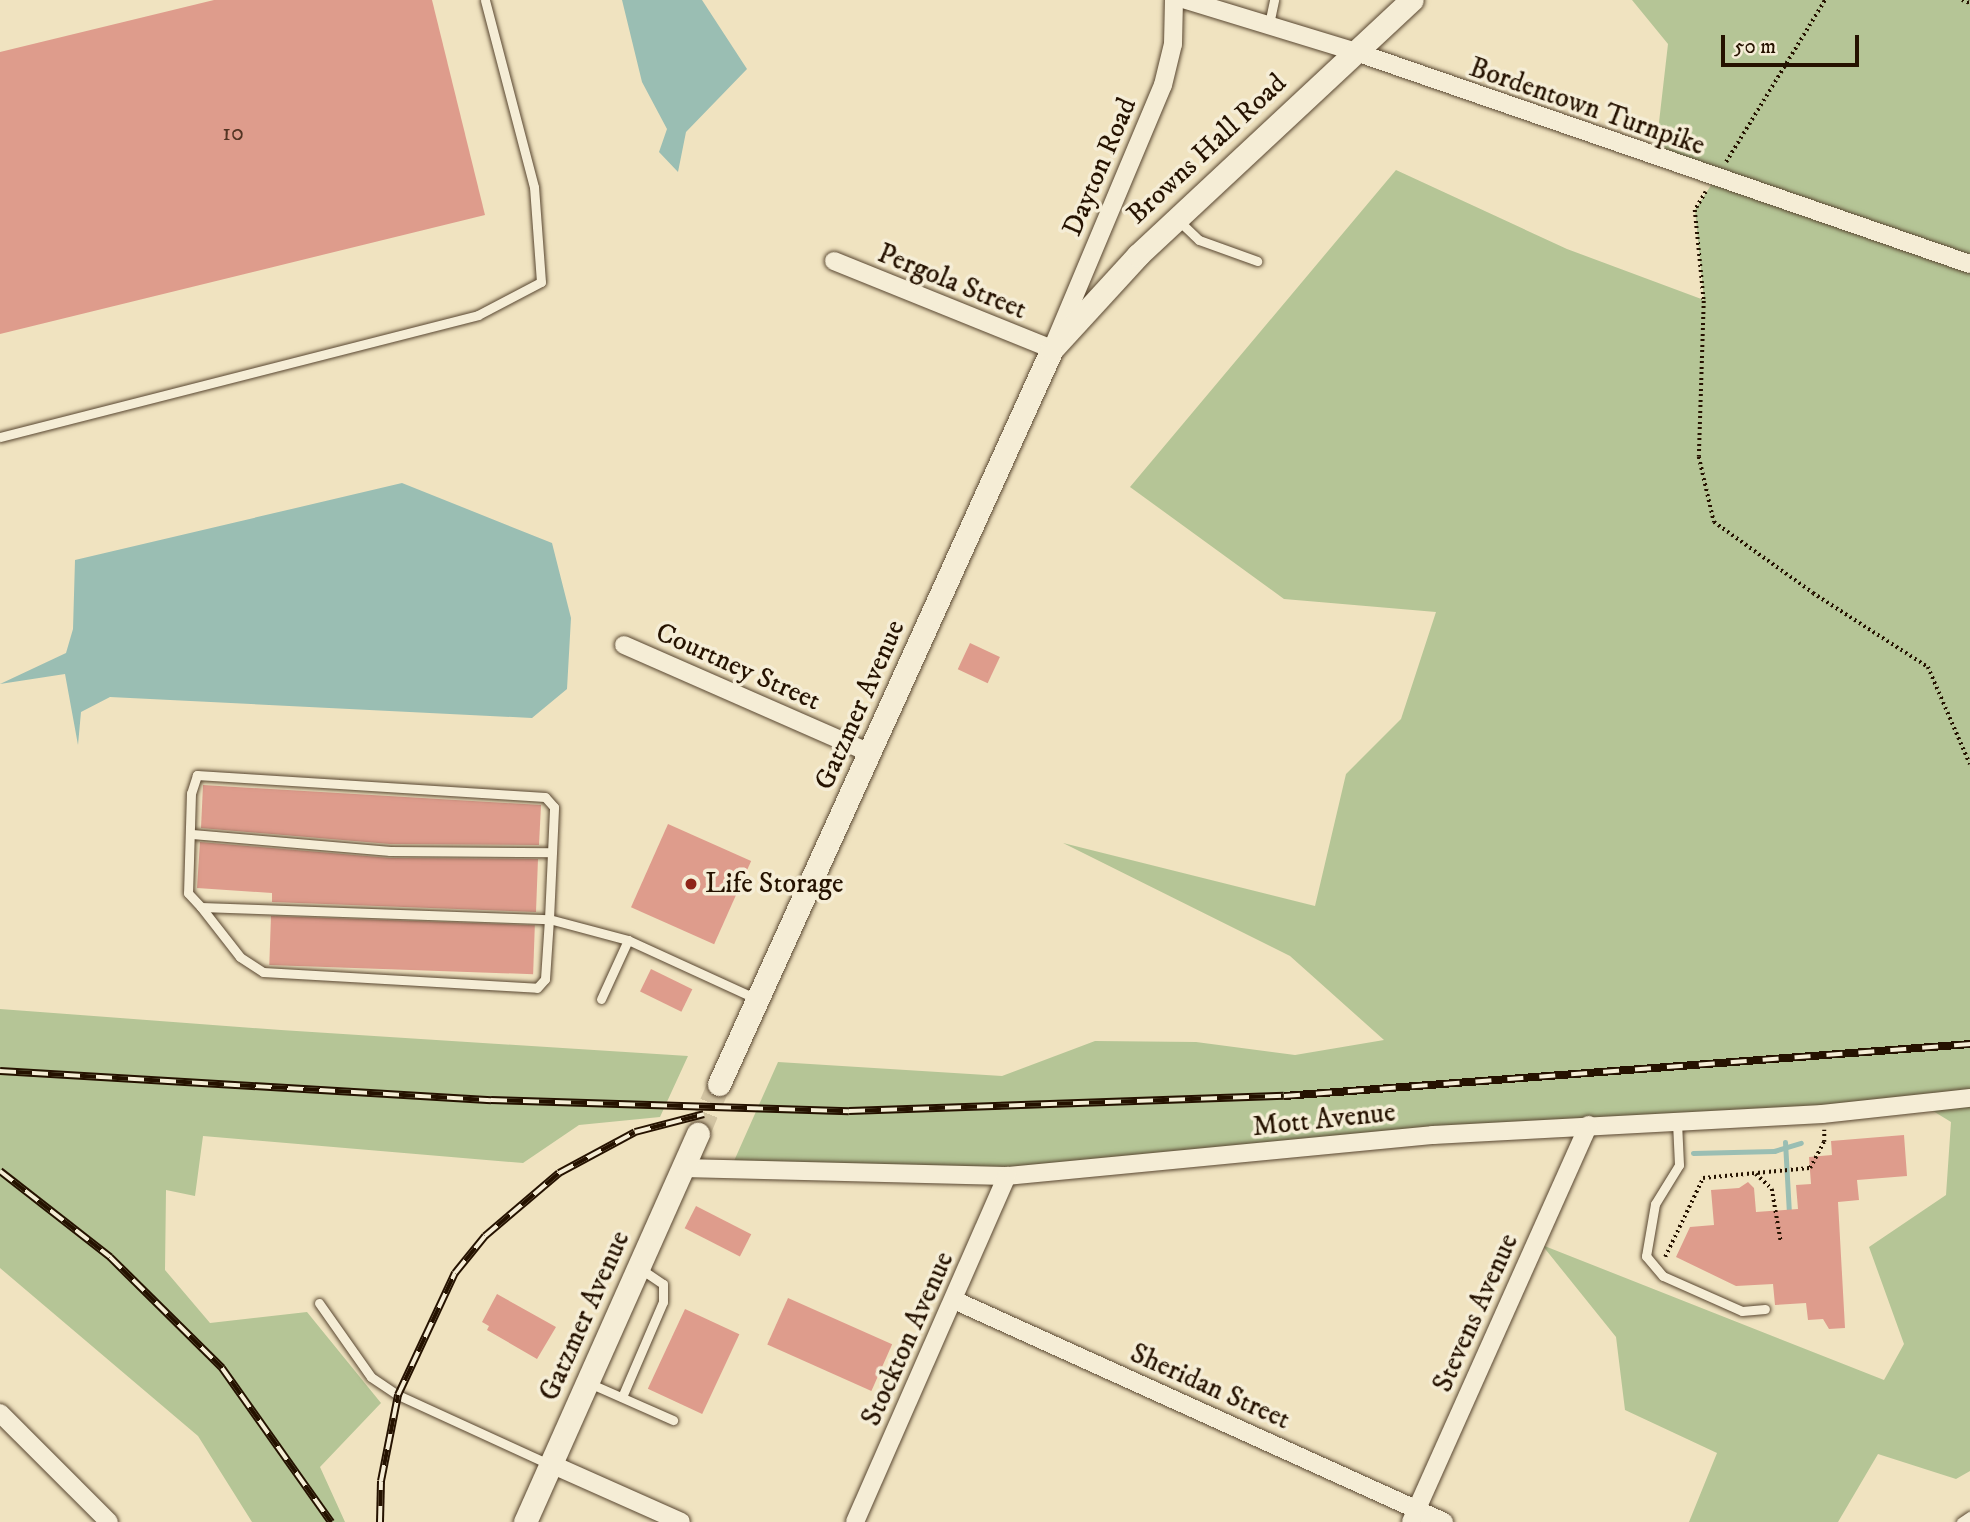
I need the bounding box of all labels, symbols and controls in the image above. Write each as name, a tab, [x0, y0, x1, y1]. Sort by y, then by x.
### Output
scale bar	[1725, 21, 1863, 65]
text: 50 m	[1734, 34, 1776, 60]
street label: Bordentown Turnpike	[1465, 51, 1709, 163]
street label: Browns Hall Road	[1120, 67, 1294, 231]
street label: Dayton Road	[1056, 93, 1144, 241]
house number: 10	[222, 120, 244, 148]
street label: Pergola Street	[873, 237, 1031, 327]
street label: Gatzmer Avenue	[808, 615, 912, 795]
street label: Courtney Street	[650, 616, 826, 718]
place label: Life Storage	[705, 867, 844, 901]
marker: Life Storage	[683, 876, 699, 892]
street label: Mott Avenue	[1251, 1096, 1397, 1144]
street label: Gatzmer Avenue	[533, 1226, 637, 1406]
street label: Stevens Avenue	[1426, 1229, 1526, 1397]
street label: Stockton Avenue	[855, 1247, 961, 1431]
street label: Sheridan Street	[1125, 1337, 1295, 1437]

